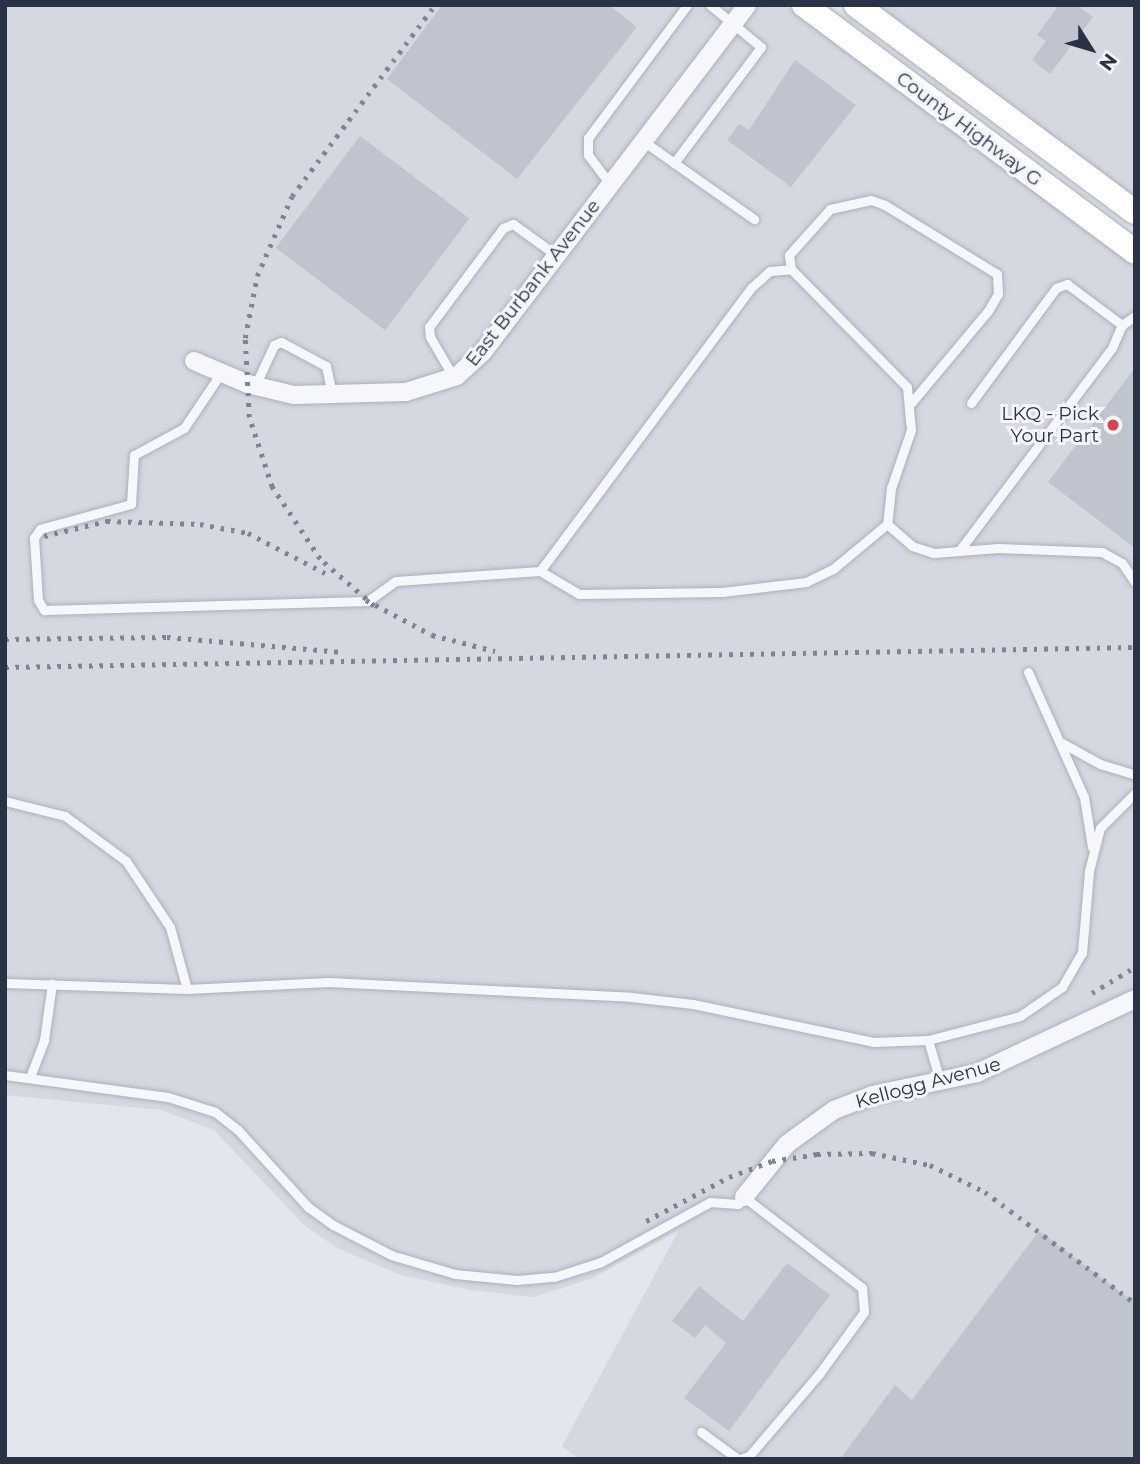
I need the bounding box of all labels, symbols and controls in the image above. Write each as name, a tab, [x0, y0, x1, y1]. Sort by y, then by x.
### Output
north arrow	[1056, 14, 1126, 84]
text: N	[1094, 49, 1122, 75]
street label: County Highway G	[892, 67, 1046, 191]
street label: East Burbank Avenue	[461, 195, 605, 371]
place label: LKQ - Pick Your Part	[1001, 403, 1099, 447]
marker: LKQ - Pick Your Part	[1105, 417, 1121, 433]
street label: Kellogg Avenue	[853, 1053, 1003, 1113]

